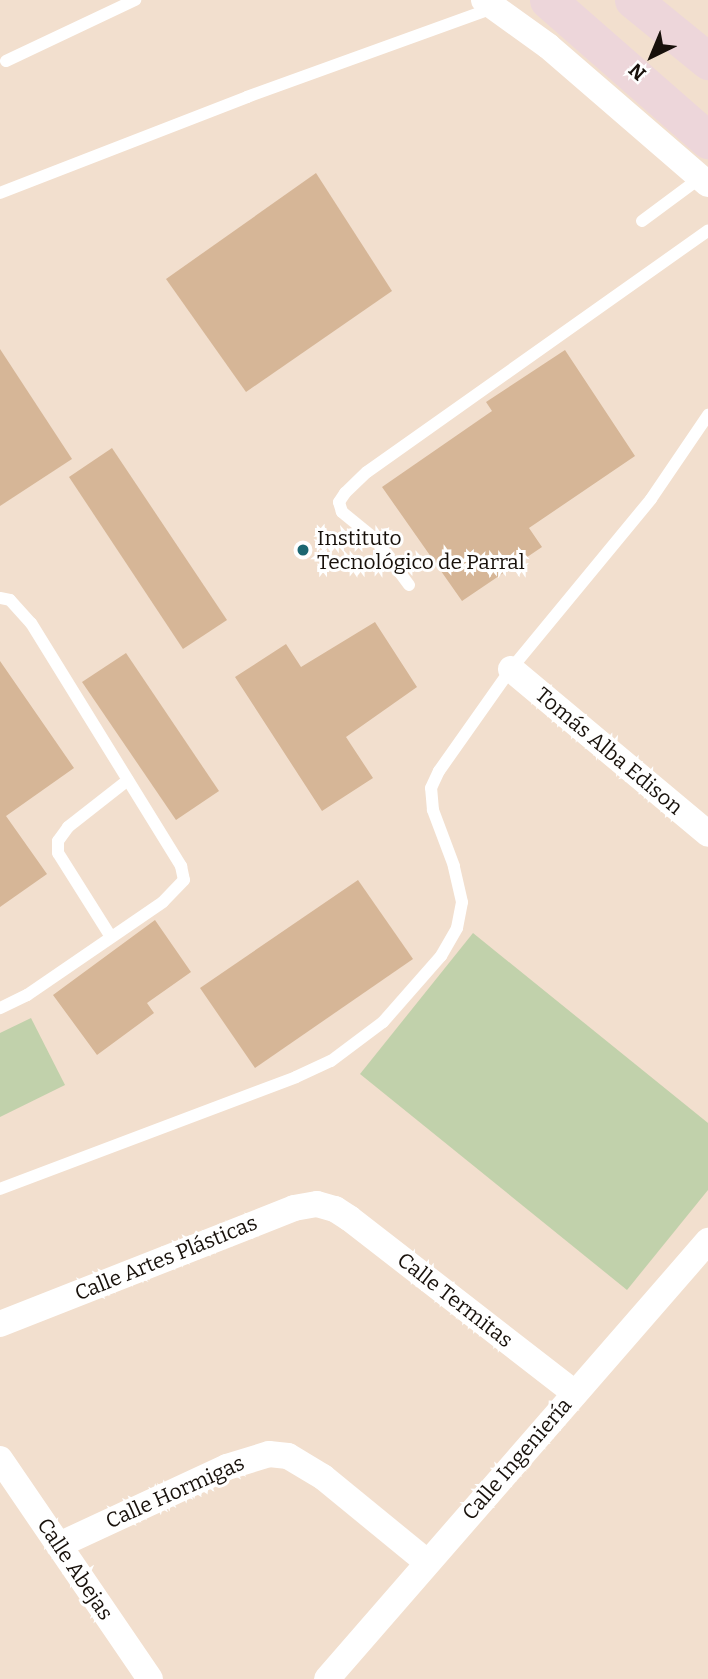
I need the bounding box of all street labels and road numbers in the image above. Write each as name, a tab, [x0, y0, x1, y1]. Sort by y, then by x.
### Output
street label: Tomás Alba Edison	[530, 682, 688, 820]
street label: Calle Artes Plásticas	[71, 1210, 261, 1306]
street label: Calle Termitas	[392, 1247, 518, 1353]
street label: Calle Ingeniería	[457, 1393, 577, 1525]
street label: Calle Hormigas	[102, 1450, 248, 1534]
street label: Calle Abejas	[32, 1513, 118, 1625]

